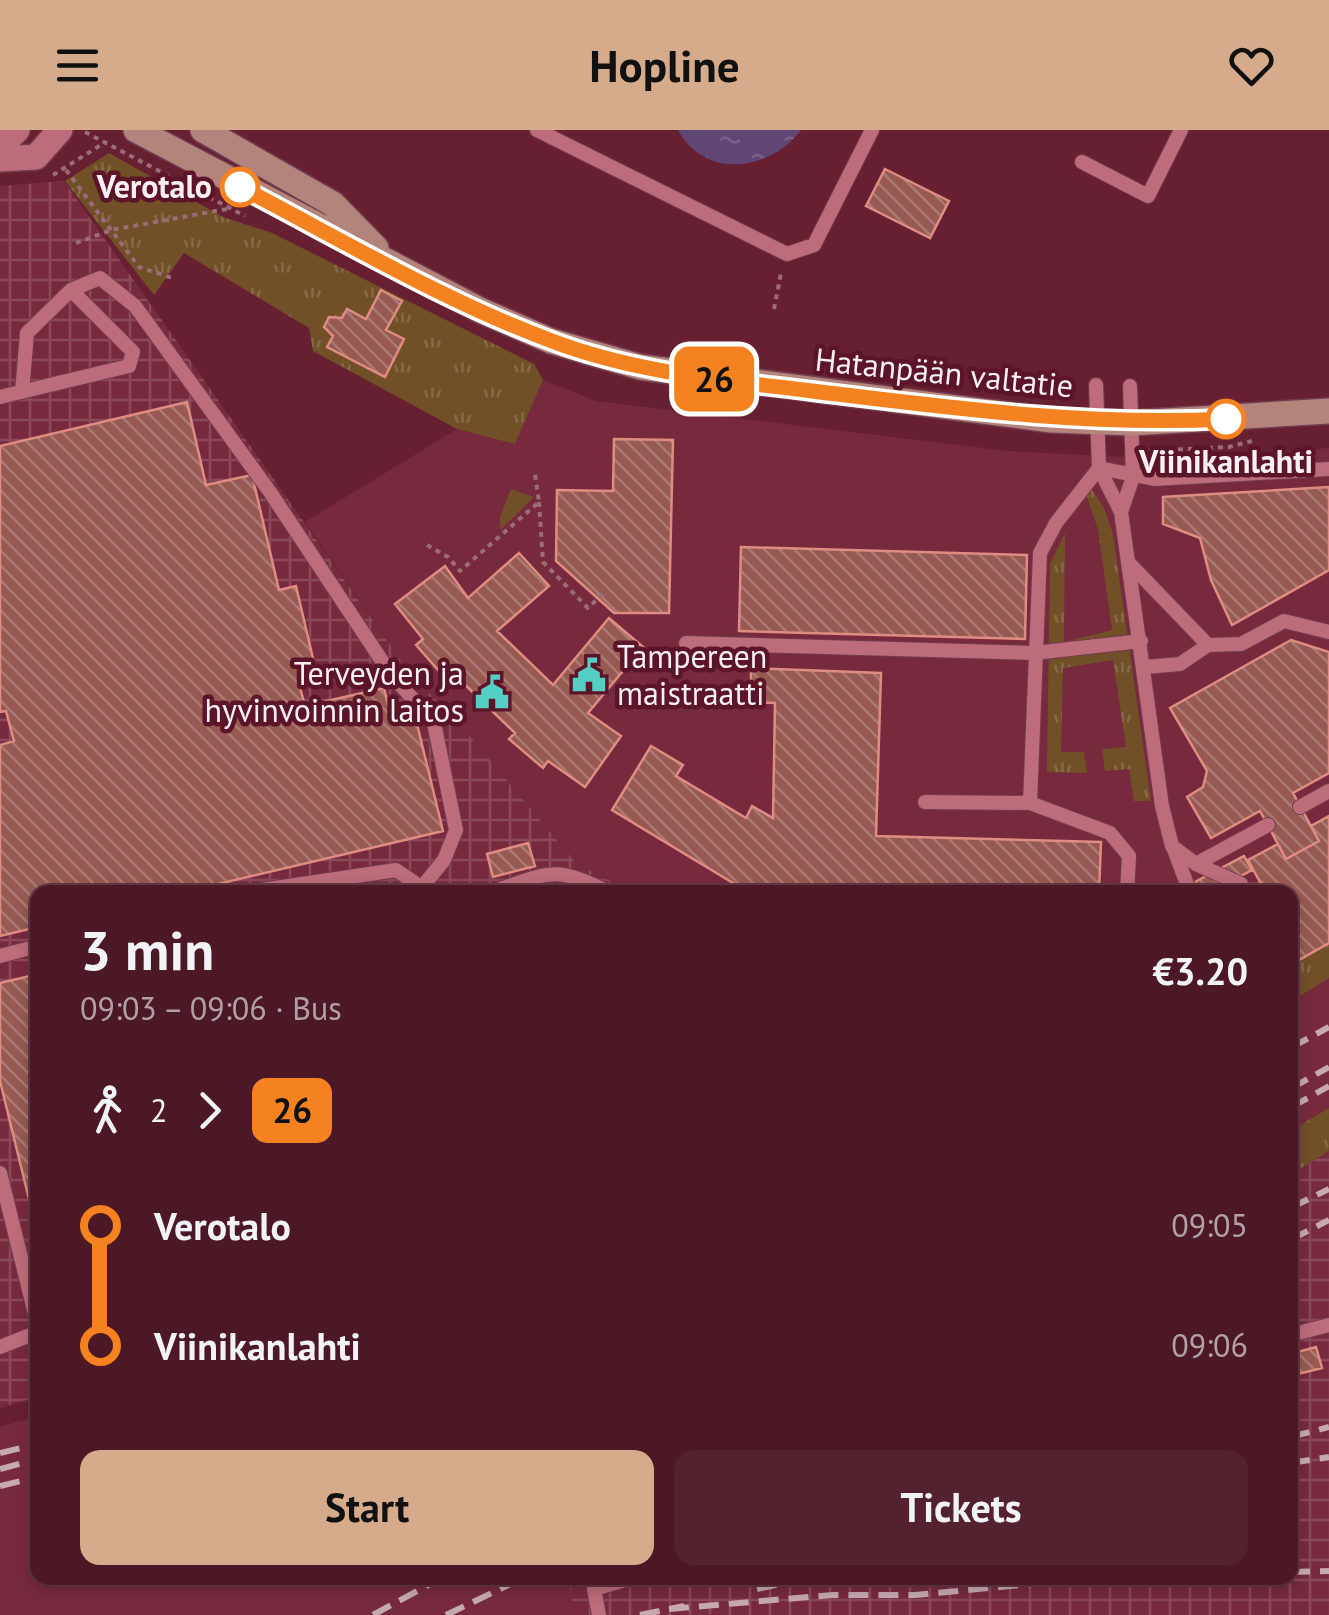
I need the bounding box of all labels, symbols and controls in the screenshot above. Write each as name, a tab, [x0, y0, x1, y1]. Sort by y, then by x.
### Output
text: Hopline	[589, 36, 740, 94]
icon: menu	[50, 38, 105, 93]
icon: heart	[1224, 38, 1279, 93]
place label: Verotalo	[96, 165, 212, 207]
marker: Verotalo	[221, 168, 259, 206]
street label: Hatanpään valtatie	[813, 338, 1075, 406]
line badge: 26	[669, 346, 759, 412]
text: 26	[694, 356, 734, 402]
marker: Viinikanlahti	[1207, 400, 1245, 438]
place label: Viinikanlahti	[1138, 440, 1313, 482]
place label: Tampereen maistraatti	[617, 635, 767, 714]
place label: Terveyden ja hyvinvoinnin laitos	[205, 652, 464, 731]
public building icon: Tampereen maistraatti	[570, 656, 608, 694]
public building icon: Terveyden ja hyvinvoinnin laitos	[473, 673, 511, 711]
text: 3 min	[80, 914, 214, 985]
text: €3.20	[1152, 946, 1248, 995]
text: 09:03 – 09:06 · Bus	[80, 987, 342, 1029]
icon: walk	[80, 1083, 135, 1138]
icon: forward	[182, 1083, 237, 1138]
text: 26	[272, 1087, 312, 1133]
text: 2	[150, 1089, 167, 1131]
text: Verotalo	[154, 1201, 291, 1250]
text: 09:05	[1171, 1204, 1248, 1246]
text: Viinikanlahti	[154, 1321, 361, 1370]
text: 09:06	[1171, 1324, 1248, 1366]
button: Start	[80, 1450, 654, 1565]
button: Tickets	[674, 1450, 1248, 1565]

